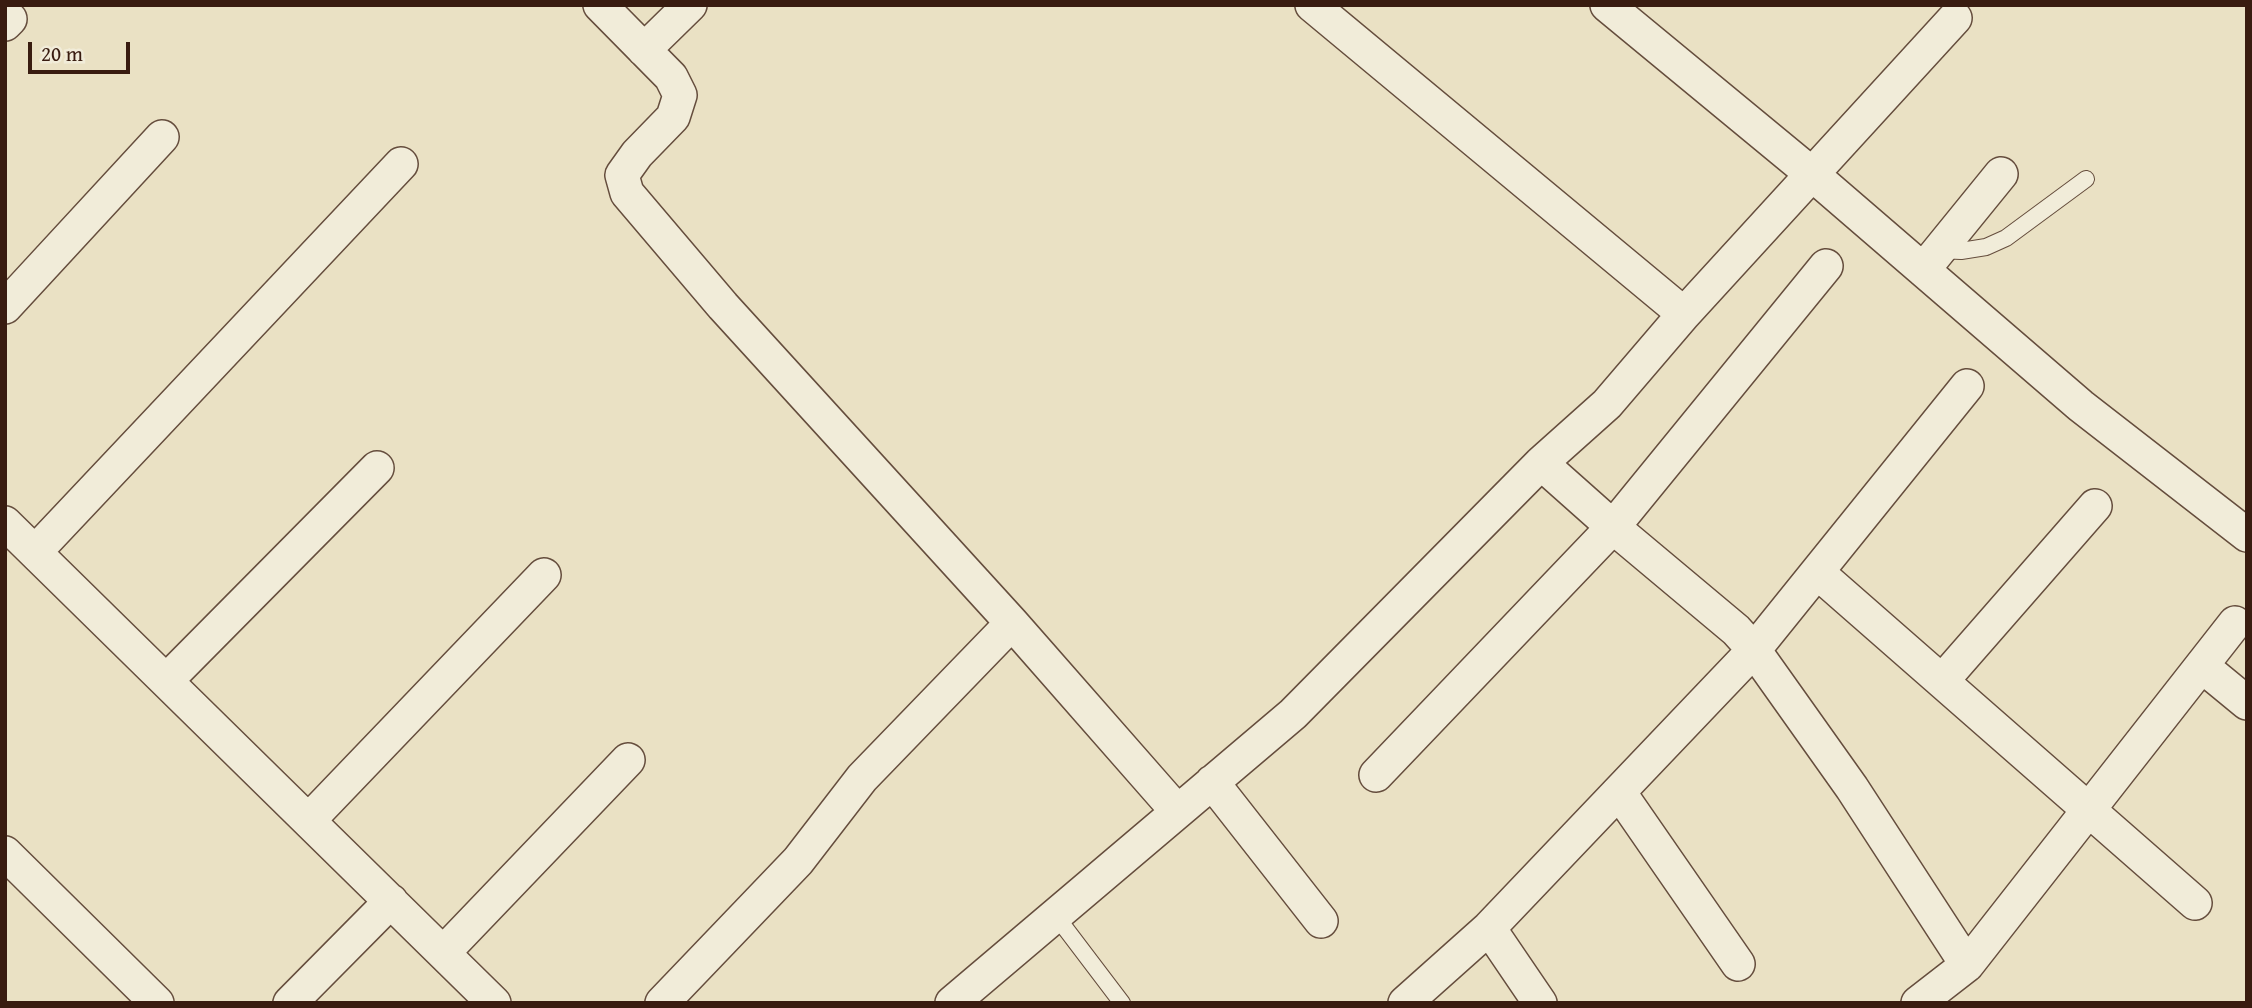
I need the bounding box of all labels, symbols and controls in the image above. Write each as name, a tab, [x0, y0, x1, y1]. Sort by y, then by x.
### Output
scale bar	[32, 28, 133, 72]
text: 20 m	[41, 38, 83, 69]

